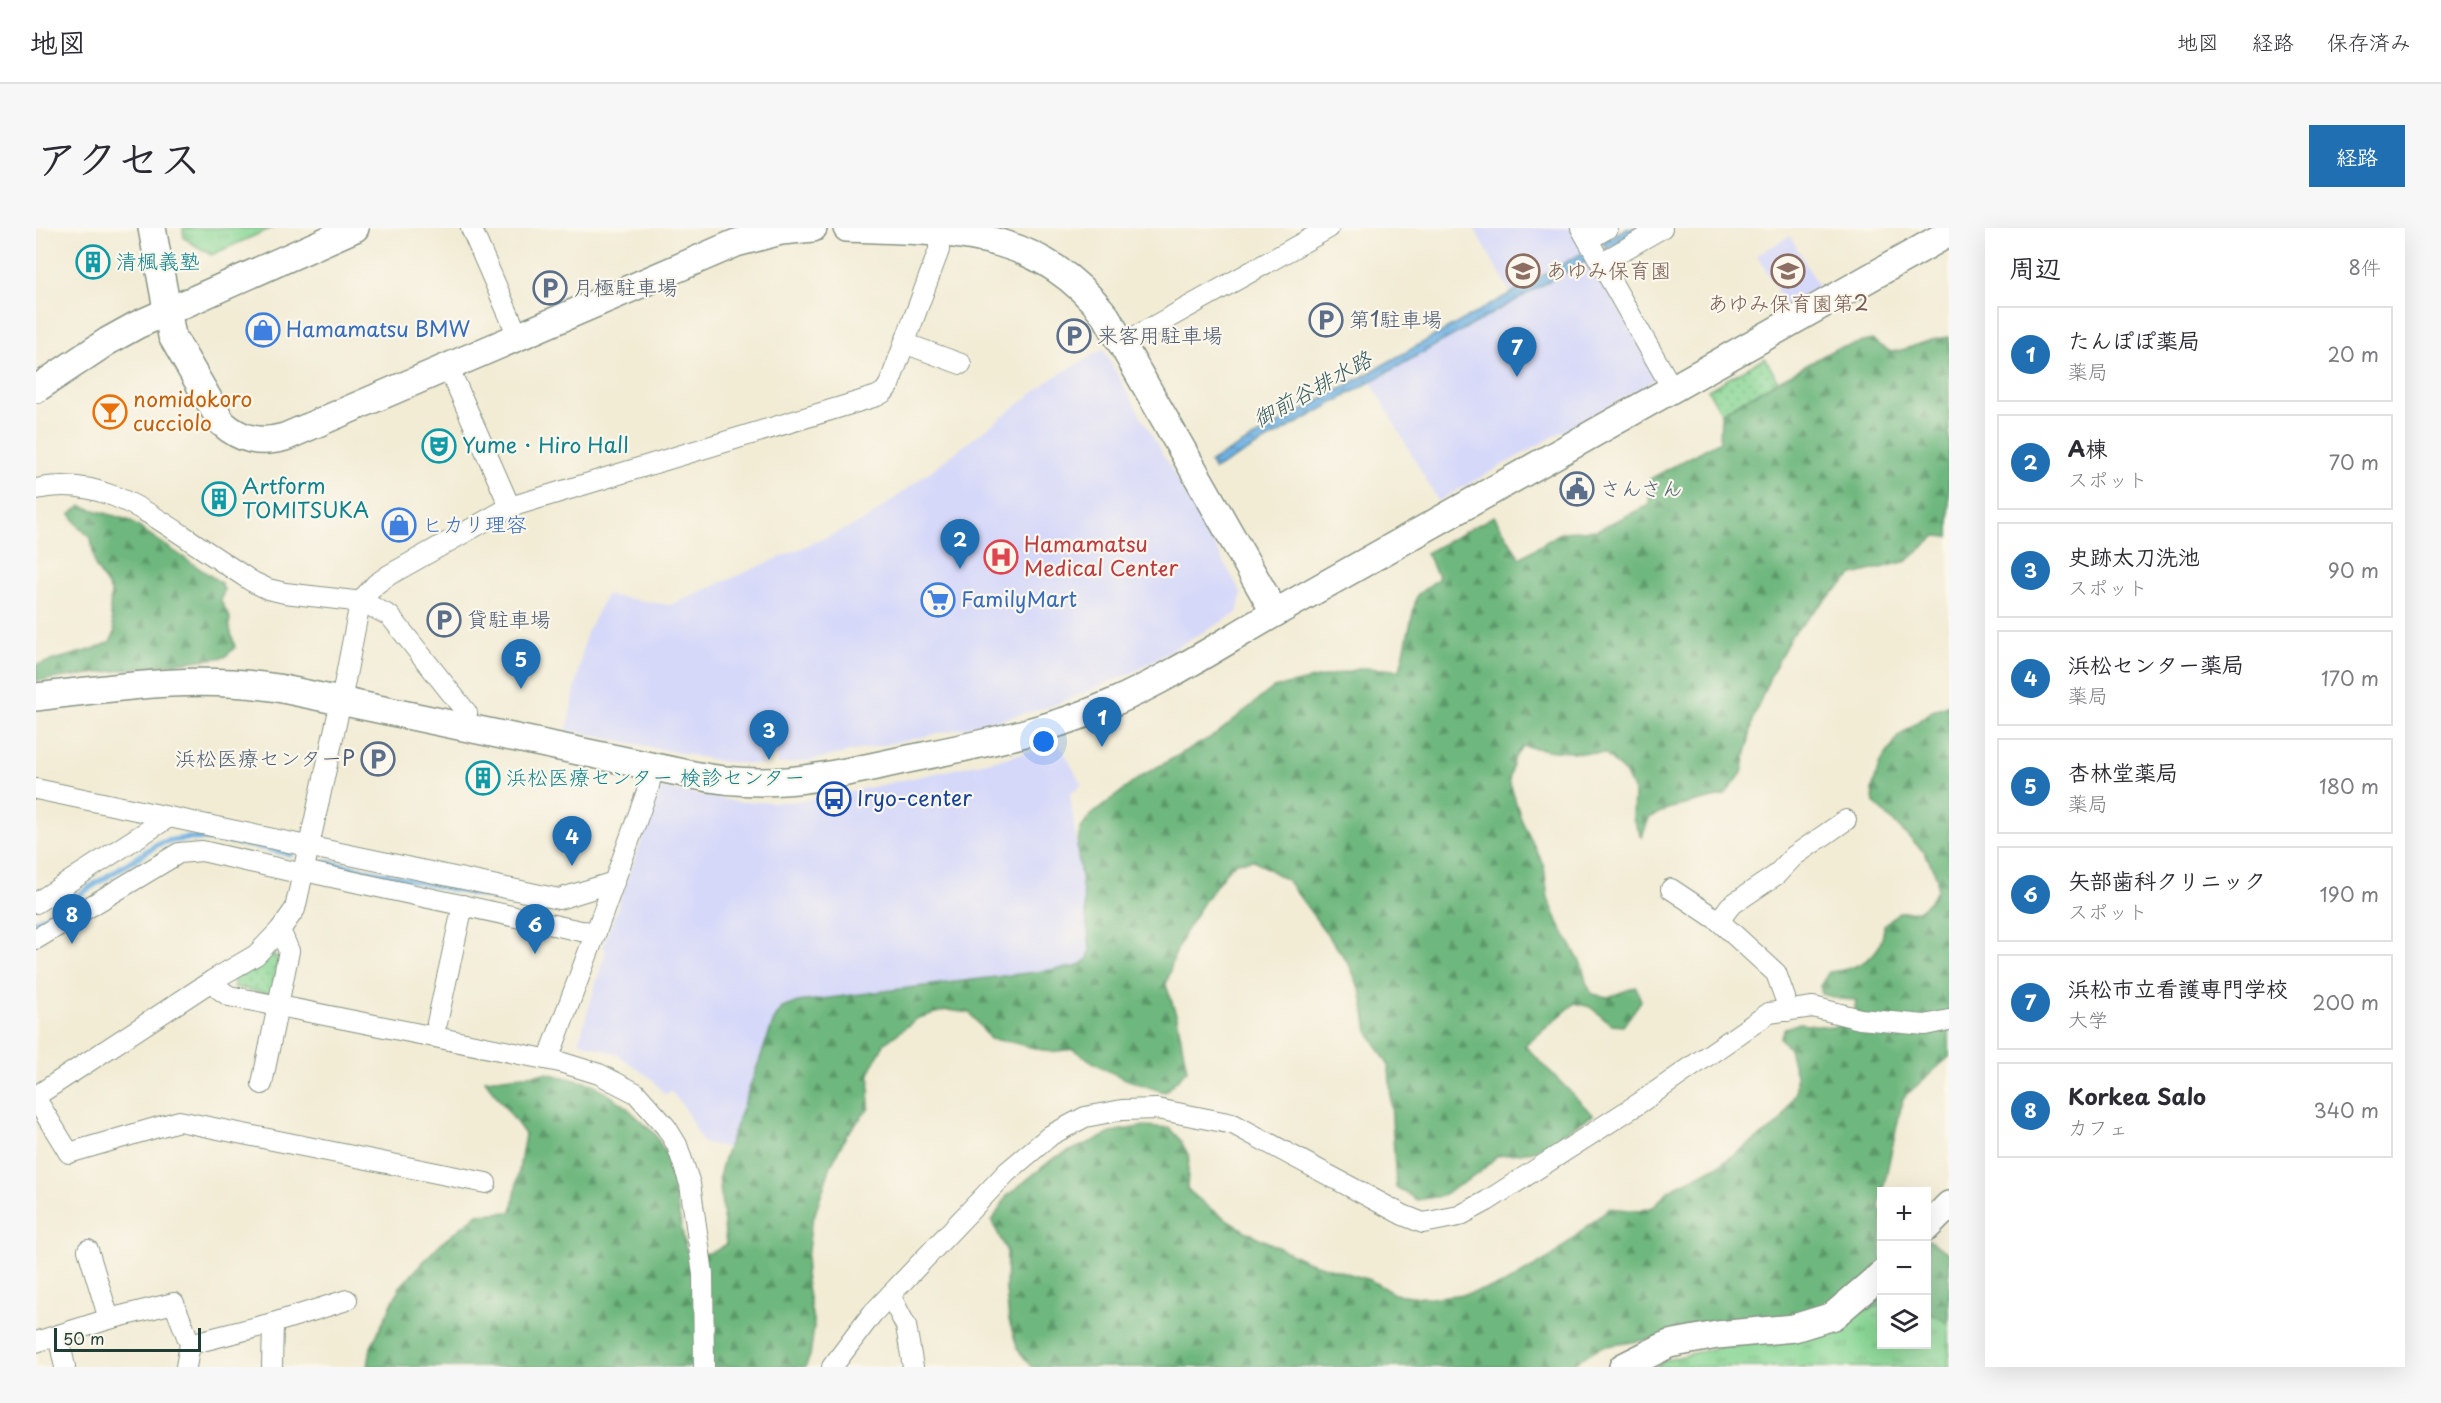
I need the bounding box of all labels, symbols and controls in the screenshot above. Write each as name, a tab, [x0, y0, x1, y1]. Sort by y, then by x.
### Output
text: 地図	[30, 20, 86, 63]
text: 地図	[2177, 25, 2219, 57]
text: 経路	[2252, 25, 2294, 57]
text: 保存済み	[2327, 25, 2411, 57]
text: アクセス	[36, 125, 201, 188]
button: 経路	[2309, 125, 2405, 187]
building icon: 清楓義塾	[75, 244, 111, 280]
place label: 清楓義塾	[116, 244, 200, 276]
text: 周辺	[2009, 248, 2061, 287]
text: 8件	[2349, 252, 2381, 282]
school or university icon: あゆみ保育園	[1505, 253, 1541, 289]
place label: あゆみ保育園	[1546, 253, 1671, 285]
school or university icon: あゆみ保育園第2	[1770, 253, 1806, 289]
parking icon: 月極駐車場	[532, 270, 568, 306]
place label: 月極駐車場	[573, 270, 678, 302]
place label: あゆみ保育園第2	[1707, 286, 1869, 318]
parking icon: 第1駐車場	[1308, 302, 1344, 338]
place label: 第1駐車場	[1349, 302, 1442, 334]
shop icon: Hamamatsu BMW	[245, 312, 281, 348]
place label: Hamamatsu BMW	[286, 312, 470, 344]
parking icon: 来客用駐車場	[1056, 318, 1092, 354]
place label: 来客用駐車場	[1097, 318, 1223, 350]
text: たんぽぽ薬局	[2068, 323, 2200, 356]
pin: 7	[1498, 328, 1536, 377]
text: 1	[2026, 339, 2035, 369]
text: 20 m	[2327, 339, 2379, 369]
water label: 御前谷排水路	[1246, 340, 1379, 434]
text: 薬局	[2068, 356, 2108, 386]
place label: nomidokoro cucciolo	[133, 382, 252, 438]
bar icon: nomidokoro cucciolo	[92, 394, 128, 430]
theatre icon: Yume・Hiro Hall	[421, 428, 457, 464]
place label: Yume・Hiro Hall	[462, 428, 629, 460]
text: A棟	[2068, 431, 2107, 464]
text: 2	[2023, 447, 2038, 477]
text: 70 m	[2329, 447, 2379, 477]
text: スポット	[2068, 464, 2148, 494]
place label: Artform TOMITSUKA	[242, 469, 369, 525]
public building icon: さんさん	[1559, 471, 1595, 507]
place label: さんさん	[1600, 471, 1683, 503]
building icon: Artform TOMITSUKA	[201, 481, 237, 517]
shop icon: ヒカリ理容	[381, 507, 417, 543]
place label: ヒカリ理容	[422, 507, 527, 539]
pin: 2	[940, 520, 980, 569]
place label: Hamamatsu Medical Center	[1024, 527, 1178, 583]
hospital icon: Hamamatsu Medical Center	[983, 539, 1019, 575]
text: 史跡太刀洗池	[2068, 539, 2200, 572]
text: 3	[2024, 555, 2037, 585]
text: 90 m	[2328, 555, 2379, 585]
text: スポット	[2068, 572, 2148, 602]
supermarket icon: FamilyMart	[920, 582, 956, 618]
place label: FamilyMart	[961, 582, 1077, 614]
parking icon: 貸駐車場	[426, 602, 462, 638]
place label: 貸駐車場	[467, 602, 551, 634]
pin: 5	[502, 640, 540, 689]
text: 浜松センター薬局	[2068, 647, 2244, 680]
text: 4	[2024, 663, 2037, 693]
text: 170 m	[2321, 663, 2379, 693]
text: 薬局	[2068, 680, 2108, 710]
pin: 1	[1082, 698, 1122, 747]
pin: 3	[750, 710, 788, 760]
your location	[1029, 727, 1058, 756]
place label: 浜松医療センターP	[175, 741, 355, 773]
parking icon: 浜松医療センターP	[360, 741, 396, 777]
text: 杏林堂薬局	[2068, 755, 2178, 788]
building icon: 浜松医療センター 検診センター	[465, 760, 501, 796]
place label: 浜松医療センター 検診センター	[506, 760, 805, 792]
text: 5	[2024, 771, 2037, 801]
text: 180 m	[2319, 771, 2379, 801]
bus stop icon: Iryo-center	[816, 781, 852, 817]
place label: Iryo-center	[857, 781, 972, 813]
text: 薬局	[2068, 788, 2108, 818]
pin: 4	[552, 816, 592, 866]
text: 矢部歯科クリニック	[2068, 863, 2266, 896]
text: 6	[2023, 879, 2038, 909]
text: 190 m	[2320, 879, 2379, 909]
pin: 8	[52, 894, 92, 944]
text: スポット	[2068, 896, 2148, 926]
pin: 6	[516, 904, 554, 954]
text: 浜松市立看護専門学校	[2068, 971, 2288, 1004]
text: 7	[2025, 987, 2036, 1017]
text: 200 m	[2312, 987, 2379, 1017]
text: 大学	[2068, 1004, 2108, 1034]
text: Korkea Salo	[2068, 1079, 2206, 1112]
text: 8	[2024, 1095, 2037, 1125]
text: 340 m	[2314, 1095, 2379, 1125]
text: カフェ	[2068, 1112, 2128, 1142]
map controls	[1877, 1187, 1931, 1349]
button: +	[1877, 1187, 1931, 1241]
button: −	[1877, 1241, 1931, 1295]
button: layers	[1877, 1295, 1931, 1349]
scale bar	[54, 1325, 201, 1352]
text: 50 m	[63, 1326, 104, 1350]

